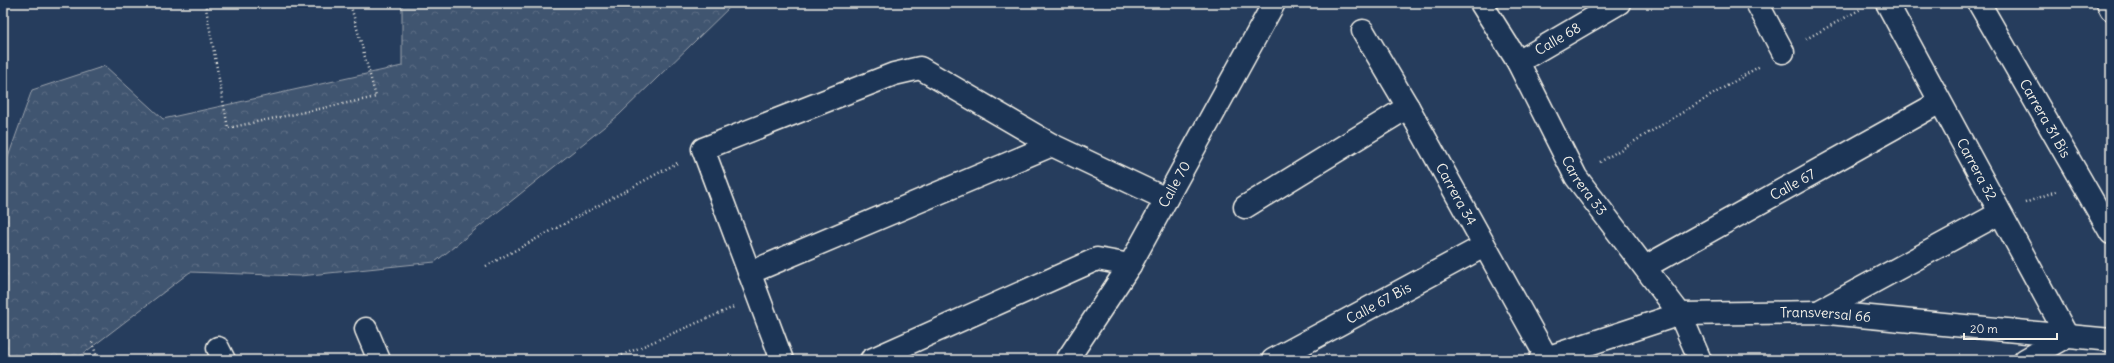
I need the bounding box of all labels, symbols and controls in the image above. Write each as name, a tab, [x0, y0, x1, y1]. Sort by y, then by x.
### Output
street label: Calle 68	[1531, 18, 1584, 59]
street label: Carrera 31 Bis	[2015, 76, 2075, 161]
street label: Carrera 32	[1953, 135, 2001, 204]
street label: Carrera 33	[1558, 153, 1611, 219]
street label: Calle 70	[1154, 158, 1194, 211]
street label: Carrera 34	[1432, 160, 1481, 229]
street label: Calle 67	[1767, 165, 1818, 204]
street label: Calle 67 Bis	[1343, 278, 1414, 328]
street label: Transversal 66	[1780, 303, 1872, 326]
scale bar	[1964, 315, 2057, 341]
text: 20 m	[1970, 321, 1998, 336]

